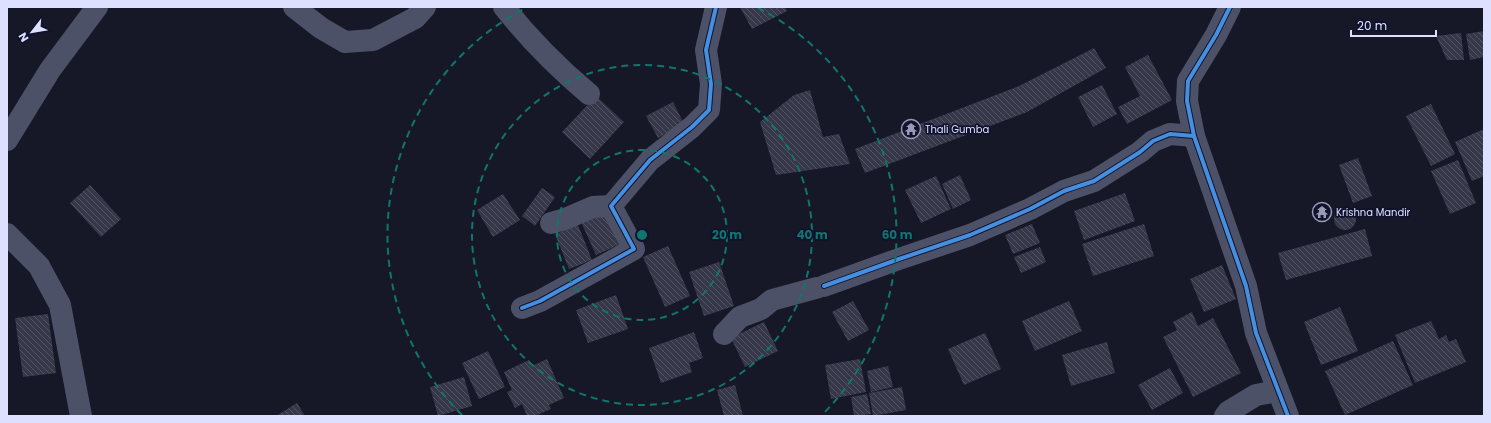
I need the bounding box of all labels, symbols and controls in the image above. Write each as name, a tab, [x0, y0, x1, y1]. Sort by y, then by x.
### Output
north arrow	[12, 12, 52, 52]
scale bar	[1351, 12, 1436, 38]
text: 20 m	[1357, 17, 1387, 34]
text: N	[14, 29, 32, 45]
temple icon: Thali Gumba	[900, 118, 922, 140]
place label: Thali Gumba	[925, 122, 989, 137]
temple icon: Krishna Mandir	[1311, 201, 1333, 223]
place label: Krishna Mandir	[1336, 205, 1411, 220]
text: 20 m	[712, 226, 742, 243]
text: 40 m	[796, 226, 828, 243]
text: 60 m	[882, 226, 913, 243]
centre of rings	[635, 228, 649, 242]

